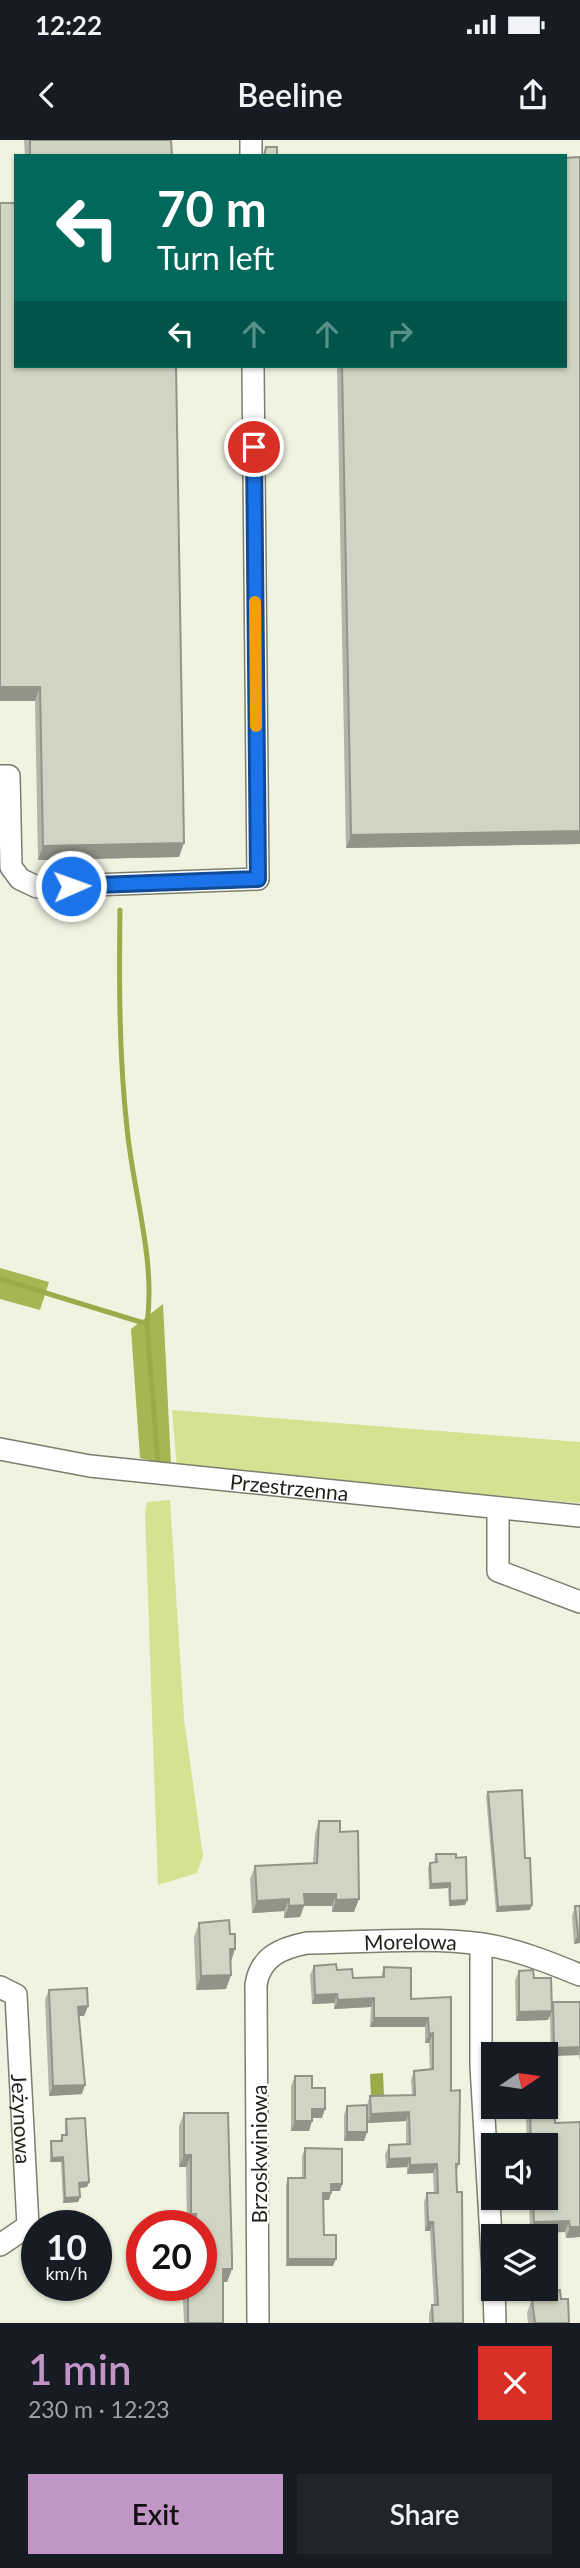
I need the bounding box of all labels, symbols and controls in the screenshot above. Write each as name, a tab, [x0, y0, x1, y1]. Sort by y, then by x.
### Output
text: 12:22	[35, 9, 102, 41]
text: Beeline	[237, 75, 343, 114]
icon: back	[28, 76, 66, 114]
icon: share	[514, 76, 552, 114]
text: 70 m	[157, 179, 267, 237]
icon: left	[42, 182, 133, 273]
text: Turn left	[157, 238, 274, 277]
icon: left	[162, 315, 200, 353]
icon: ahead	[235, 315, 273, 353]
icon: ahead	[308, 315, 346, 353]
icon: right	[381, 315, 419, 353]
pin	[224, 417, 284, 477]
icon: arrive	[235, 428, 273, 466]
position arrow	[34, 849, 108, 923]
street label: Przestrzenna	[229, 1468, 350, 1505]
street label: Morelowa	[364, 1928, 458, 1954]
north arrow	[481, 2042, 558, 2119]
map controls	[481, 2042, 558, 2301]
street label: Jeżynowa	[8, 2073, 37, 2165]
street label: Brzoskwiniowa	[246, 2085, 271, 2223]
button: sound	[481, 2133, 558, 2210]
speed limit sign: 20	[126, 2210, 217, 2301]
button: layers	[481, 2224, 558, 2301]
text: 10	[46, 2225, 87, 2267]
text: km/h	[45, 2262, 88, 2284]
text: 1 min	[28, 2344, 132, 2394]
button: close	[478, 2346, 552, 2420]
text: 230 m · 12:23	[28, 2395, 170, 2423]
button: Exit	[28, 2474, 283, 2554]
button: Share	[297, 2474, 552, 2554]

